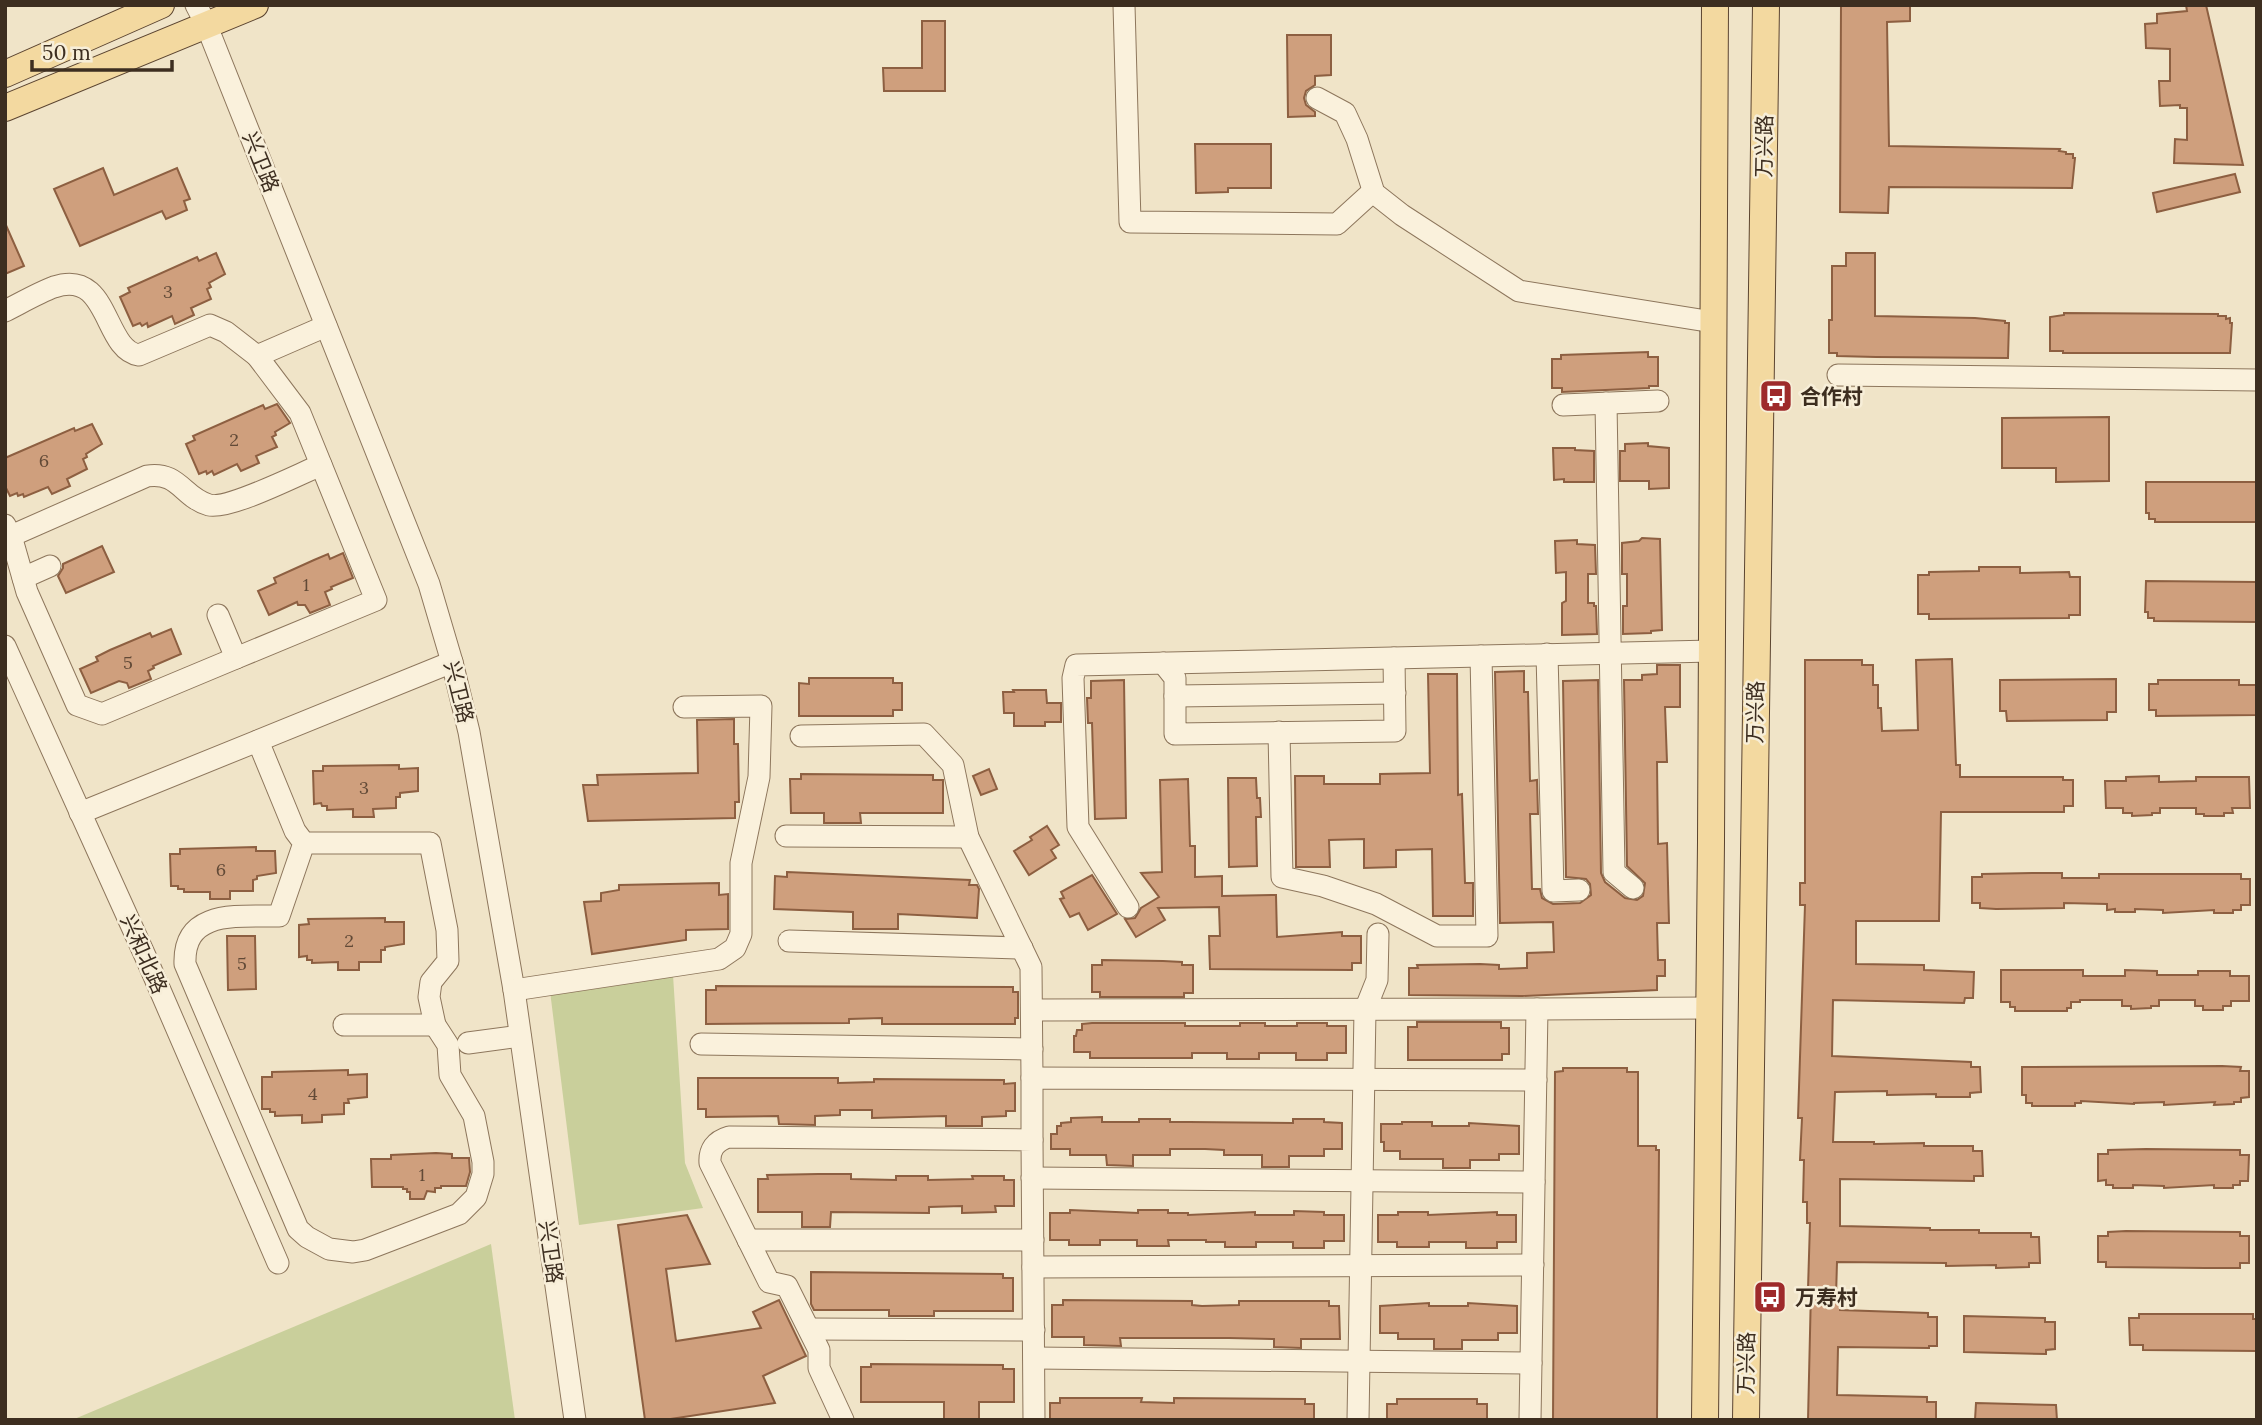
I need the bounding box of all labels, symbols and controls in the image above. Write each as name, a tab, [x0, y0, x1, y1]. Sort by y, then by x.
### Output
scale bar	[32, 28, 172, 72]
text: 50 m	[42, 39, 91, 66]
street label: 万兴路	[1750, 114, 1778, 178]
street label: 兴卫路	[237, 128, 285, 196]
house number: 3	[163, 280, 173, 303]
bus stop icon: 合作村	[1757, 377, 1795, 415]
place label: 合作村	[1800, 383, 1863, 410]
house number: 2	[229, 428, 239, 451]
house number: 6	[39, 449, 49, 472]
house number: 1	[303, 573, 309, 596]
house number: 5	[123, 651, 133, 674]
street label: 兴卫路	[438, 658, 480, 726]
street label: 万兴路	[1741, 680, 1769, 744]
house number: 3	[359, 776, 369, 799]
house number: 6	[216, 858, 226, 881]
street label: 兴和北路	[115, 910, 173, 998]
house number: 2	[344, 929, 354, 952]
house number: 5	[237, 952, 247, 975]
house number: 4	[308, 1082, 318, 1105]
house number: 1	[419, 1163, 425, 1186]
street label: 兴卫路	[533, 1219, 569, 1285]
bus stop icon: 万寿村	[1751, 1278, 1789, 1316]
place label: 万寿村	[1795, 1284, 1858, 1311]
street label: 万兴路	[1732, 1331, 1760, 1395]

